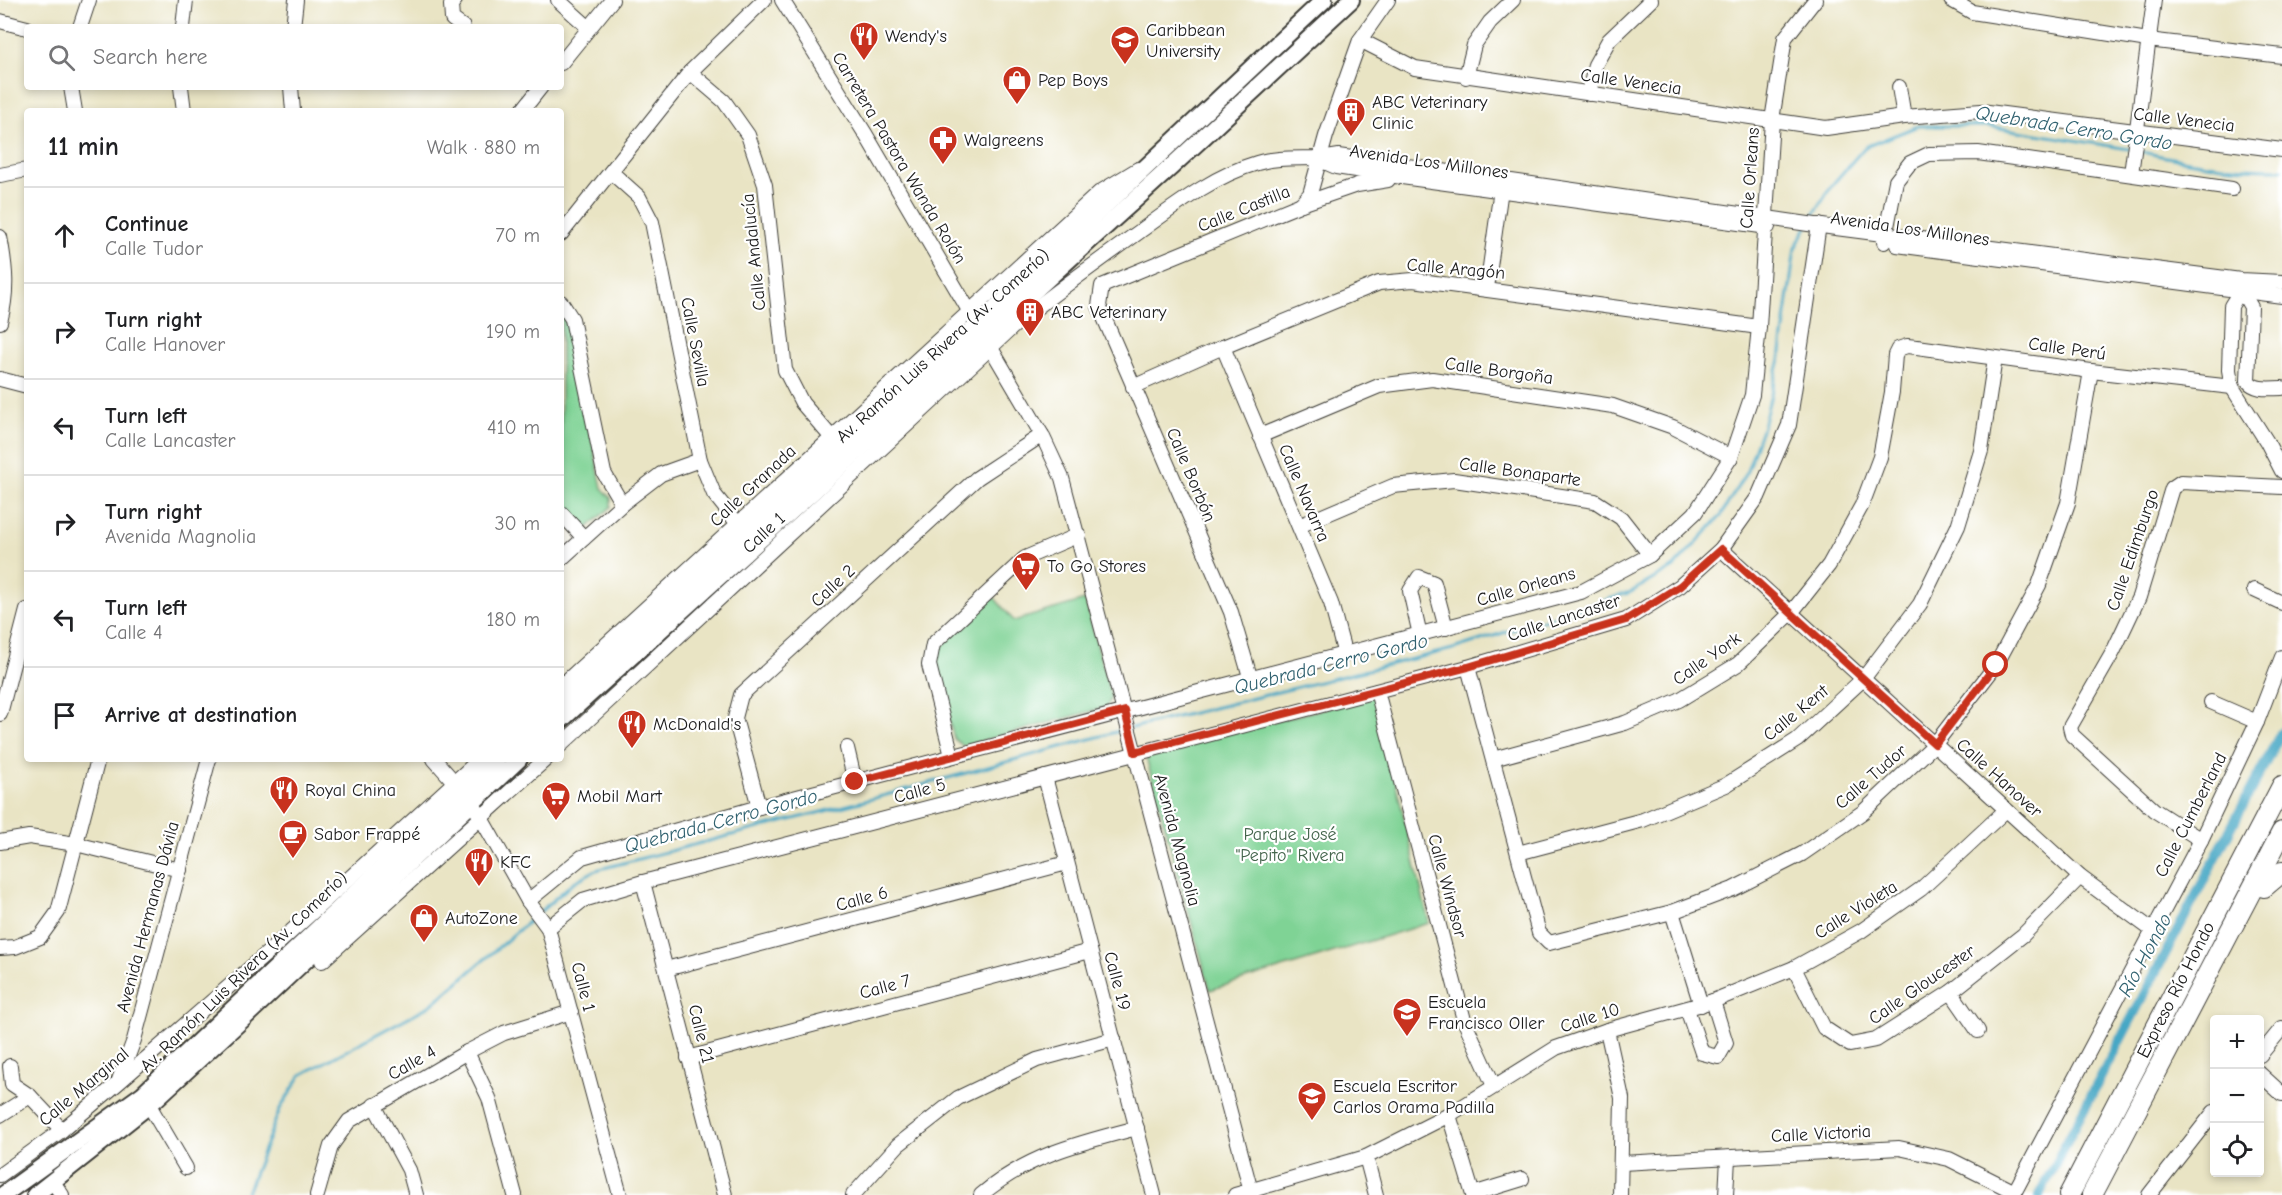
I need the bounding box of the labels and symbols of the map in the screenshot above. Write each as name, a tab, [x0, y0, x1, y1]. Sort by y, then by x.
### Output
restaurant icon: Wendy's	[848, 20, 880, 62]
place label: Caribbean University	[1146, 20, 1225, 62]
school or university icon: Caribbean University	[1109, 24, 1141, 66]
place label: Wendy's	[885, 26, 947, 47]
street label: Carretera Pastora Wanda Rolón	[827, 48, 971, 268]
shop icon: Pep Boys	[1001, 64, 1033, 106]
street label: Calle Venecia	[1579, 65, 1683, 99]
place label: Pep Boys	[1038, 70, 1108, 91]
place label: ABC Veterinary Clinic	[1372, 92, 1489, 134]
building icon: ABC Veterinary Clinic	[1335, 96, 1367, 138]
water label: Quebrada Cerro Gordo	[1974, 101, 2174, 155]
street label: Calle Venecia	[2132, 103, 2236, 137]
pharmacy icon: Walgreens	[927, 124, 959, 166]
street label: Calle Orleans	[1736, 127, 1764, 229]
place label: Walgreens	[964, 130, 1043, 151]
street label: Avenida Los Millones	[1348, 140, 1510, 184]
street label: Calle Castilla	[1195, 181, 1293, 237]
street label: Calle Andalucía	[737, 192, 771, 312]
street label: Avenida Los Millones	[1829, 207, 1991, 251]
street label: Av. Ramón Luis Rivera (Av. Comerío)	[832, 245, 1054, 447]
street label: Calle Aragón	[1406, 254, 1506, 284]
street label: Calle Sevilla	[676, 295, 714, 389]
building icon: ABC Veterinary	[1014, 296, 1046, 338]
place label: ABC Veterinary	[1051, 302, 1168, 323]
street label: Calle Perú	[2027, 333, 2107, 365]
street label: Calle Borgoña	[1444, 353, 1554, 389]
street label: Calle Borbón	[1162, 425, 1220, 525]
street label: Calle Granada	[706, 441, 800, 531]
street label: Calle Navarra	[1274, 441, 1334, 545]
street label: Calle Bonaparte	[1458, 453, 1582, 491]
street label: Calle Edimburgo	[2102, 486, 2164, 614]
street label: Calle 1	[738, 508, 790, 558]
supermarket icon: To Go Stores	[1010, 550, 1042, 592]
place label: To Go Stores	[1047, 556, 1146, 577]
street label: Calle 2	[807, 560, 859, 612]
street label: Calle Orleans	[1474, 563, 1578, 611]
street label: Calle Lancaster	[1505, 590, 1624, 646]
street label: Calle York	[1669, 628, 1745, 690]
water label: Quebrada Cerro Gordo	[1232, 629, 1430, 699]
route start	[1982, 651, 2008, 677]
street label: Calle Kent	[1759, 680, 1833, 746]
restaurant icon: McDonald's	[616, 708, 648, 750]
place label: McDonald's	[653, 714, 741, 735]
street label: Calle Hanover	[1952, 734, 2047, 823]
street label: Calle Tudor	[1831, 740, 1912, 814]
street label: Calle Cumberland	[2151, 749, 2231, 881]
route end	[841, 768, 867, 794]
street label: Avenida Magnolia	[1149, 771, 1205, 909]
restaurant icon: Royal China	[268, 774, 300, 816]
street label: Calle 5	[892, 774, 948, 808]
place label: Royal China	[305, 780, 396, 801]
supermarket icon: Mobil Mart	[540, 780, 572, 822]
water label: Quebrada Cerro Gordo	[622, 784, 820, 858]
place label: Mobil Mart	[577, 786, 663, 807]
cafe icon: Sabor Frappé	[277, 818, 309, 860]
street label: Avenida Hermanas Dávila	[112, 819, 184, 1015]
place label: Sabor Frappé	[314, 824, 420, 845]
park label: Parque José "Pepito" Rivera	[1235, 824, 1345, 866]
street label: Calle Windsor	[1423, 832, 1471, 941]
restaurant icon: KFC	[463, 846, 495, 888]
place label: KFC	[500, 852, 531, 873]
street label: Av. Ramón Luis Rivera (Av. Comerío)	[136, 867, 352, 1077]
street label: Calle Violeta	[1811, 876, 1901, 944]
street label: Calle 6	[834, 882, 890, 916]
shop icon: AutoZone	[408, 902, 440, 944]
place label: AutoZone	[445, 908, 518, 929]
water label: Río Hondo	[2113, 909, 2177, 1001]
street label: Expreso Río Hondo	[2133, 919, 2219, 1061]
street label: Calle Gloucester	[1865, 940, 1980, 1029]
street label: Calle 19	[1099, 949, 1135, 1013]
street label: Calle 1	[566, 960, 600, 1014]
street label: Calle 7	[857, 970, 913, 1004]
place label: Escuela Francisco Oller	[1428, 992, 1545, 1034]
school or university icon: Escuela Francisco Oller	[1391, 996, 1423, 1038]
street label: Calle 10	[1558, 999, 1622, 1037]
street label: Calle 21	[684, 1002, 718, 1066]
street label: Calle 4	[384, 1041, 440, 1085]
street label: Calle Marginal	[35, 1043, 133, 1131]
place label: Escuela Escritor Carlos Orama Padilla	[1333, 1076, 1495, 1118]
school or university icon: Escuela Escritor Carlos Orama Padilla	[1296, 1080, 1328, 1122]
street label: Calle Victoria	[1770, 1121, 1872, 1147]

